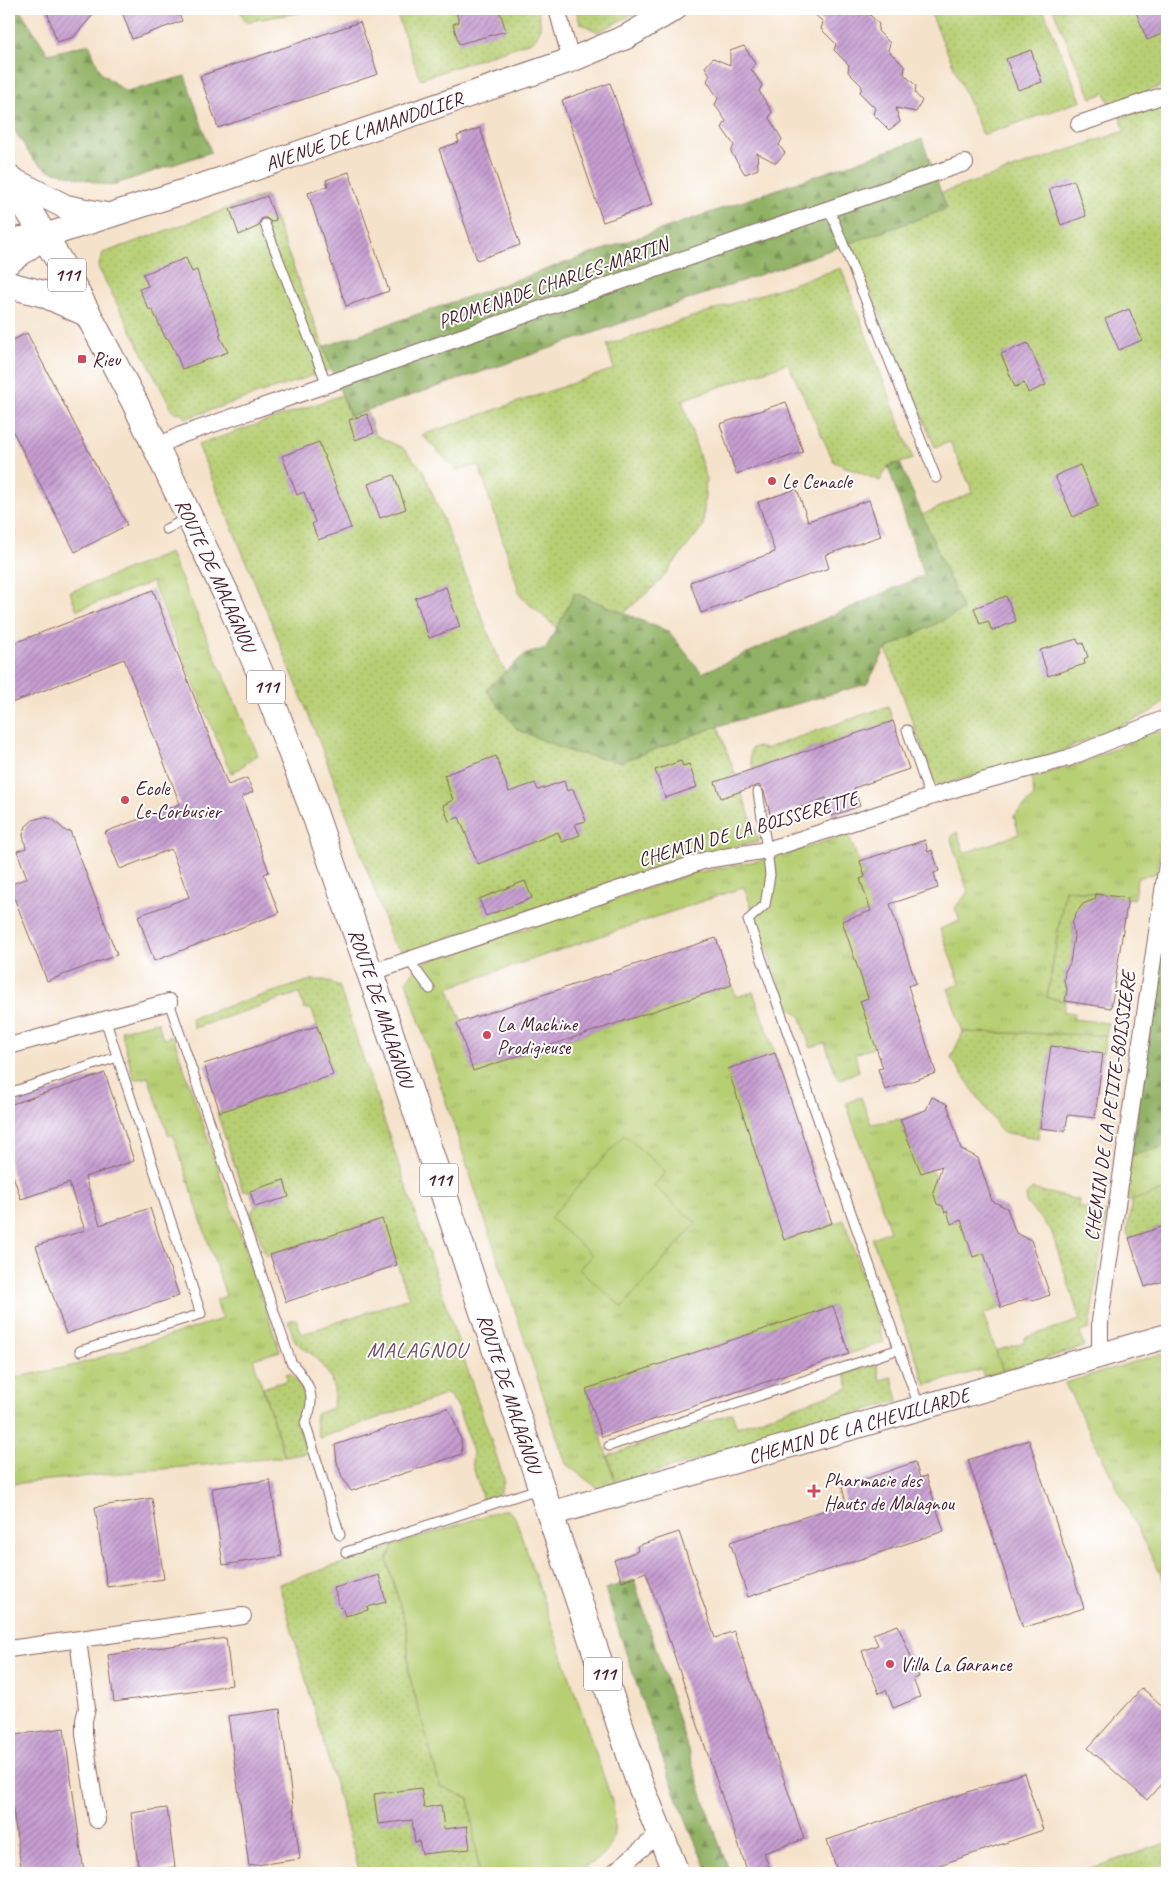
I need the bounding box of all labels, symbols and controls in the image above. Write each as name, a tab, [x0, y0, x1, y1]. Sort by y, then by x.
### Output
street label: AVENUE DE L'AMANDOLIER	[262, 85, 468, 176]
street label: PROMENADE CHARLES-MARTIN	[435, 231, 674, 334]
road number: 111	[48, 258, 86, 292]
place label: Rieu	[92, 347, 122, 372]
marker: Rieu	[76, 353, 88, 365]
place label: Le Cenacle	[782, 469, 854, 494]
marker: Le Cenacle	[766, 475, 778, 487]
street label: ROUTE DE MALAGNOU	[170, 495, 263, 658]
road number: 111	[247, 670, 285, 704]
place label: Ecole Le-Corbusier	[135, 776, 222, 824]
street label: CHEMIN DE LA BOISSERETTE	[635, 785, 864, 872]
marker: Ecole Le-Corbusier	[119, 794, 131, 806]
street label: ROUTE DE MALAGNOU	[343, 926, 421, 1093]
street label: CHEMIN DE LA PETITE-BOISSIÈRE	[1079, 967, 1142, 1242]
place label: La Machine Prodigieuse	[497, 1012, 578, 1060]
marker: La Machine Prodigieuse	[481, 1029, 493, 1041]
road number: 111	[420, 1164, 458, 1196]
street label: ROUTE DE MALAGNOU	[472, 1311, 549, 1479]
district label: MALAGNOU	[367, 1336, 471, 1364]
street label: CHEMIN DE LA CHEVILLARDE	[745, 1381, 975, 1469]
place label: Pharmacie des Hauts de Malagnou	[824, 1468, 956, 1516]
marker: Pharmacie des Hauts de Malagnou	[808, 1485, 820, 1497]
place label: Villa La Garance	[900, 1652, 1013, 1677]
road number: 111	[584, 1658, 622, 1690]
marker: Villa La Garance	[884, 1658, 896, 1670]

